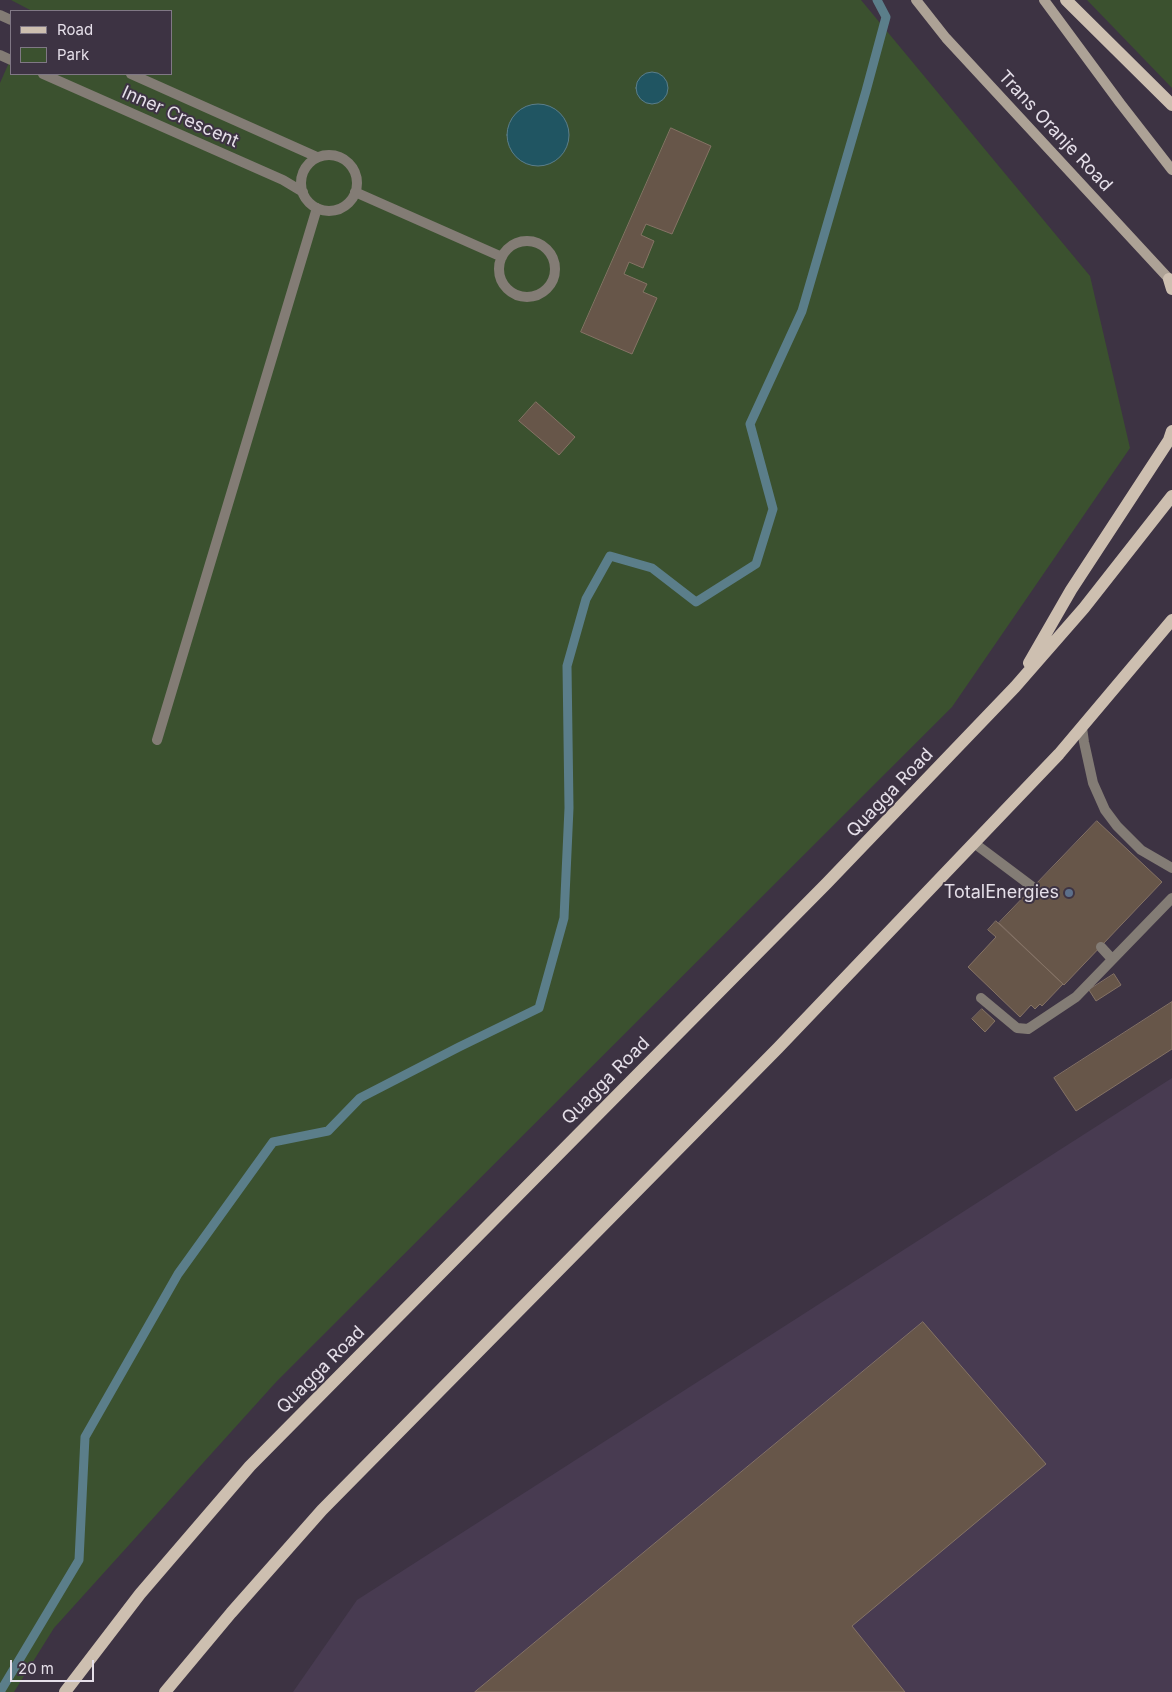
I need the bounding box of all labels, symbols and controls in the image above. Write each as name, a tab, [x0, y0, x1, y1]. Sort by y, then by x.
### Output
legend	[10, 10, 172, 75]
text: Road	[57, 20, 93, 39]
text: Park	[57, 45, 89, 64]
street label: Trans Oranje Road	[993, 66, 1117, 196]
street label: Inner Crescent	[118, 82, 242, 152]
street label: Quagga Road	[842, 744, 938, 842]
place label: TotalEnergies	[944, 882, 1059, 904]
marker: TotalEnergies	[1063, 887, 1075, 899]
street label: Quagga Road	[558, 1033, 654, 1129]
street label: Quagga Road	[273, 1322, 369, 1418]
scale bar	[12, 1650, 96, 1682]
text: 20 m	[18, 1659, 54, 1678]

